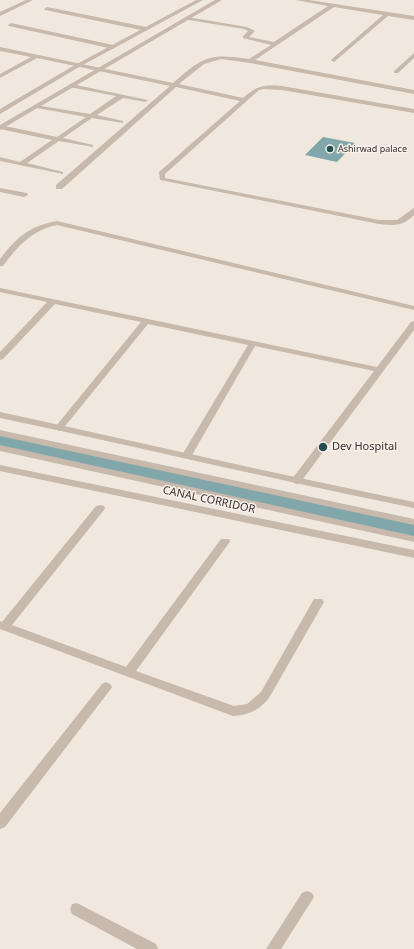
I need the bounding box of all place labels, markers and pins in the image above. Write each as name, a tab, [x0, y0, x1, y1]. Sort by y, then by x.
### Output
marker: Ashirwad palace	[325, 144, 335, 154]
place label: Ashirwad palace	[338, 144, 407, 154]
place label: Dev Hospital	[332, 440, 397, 454]
marker: Dev Hospital	[317, 441, 329, 453]

